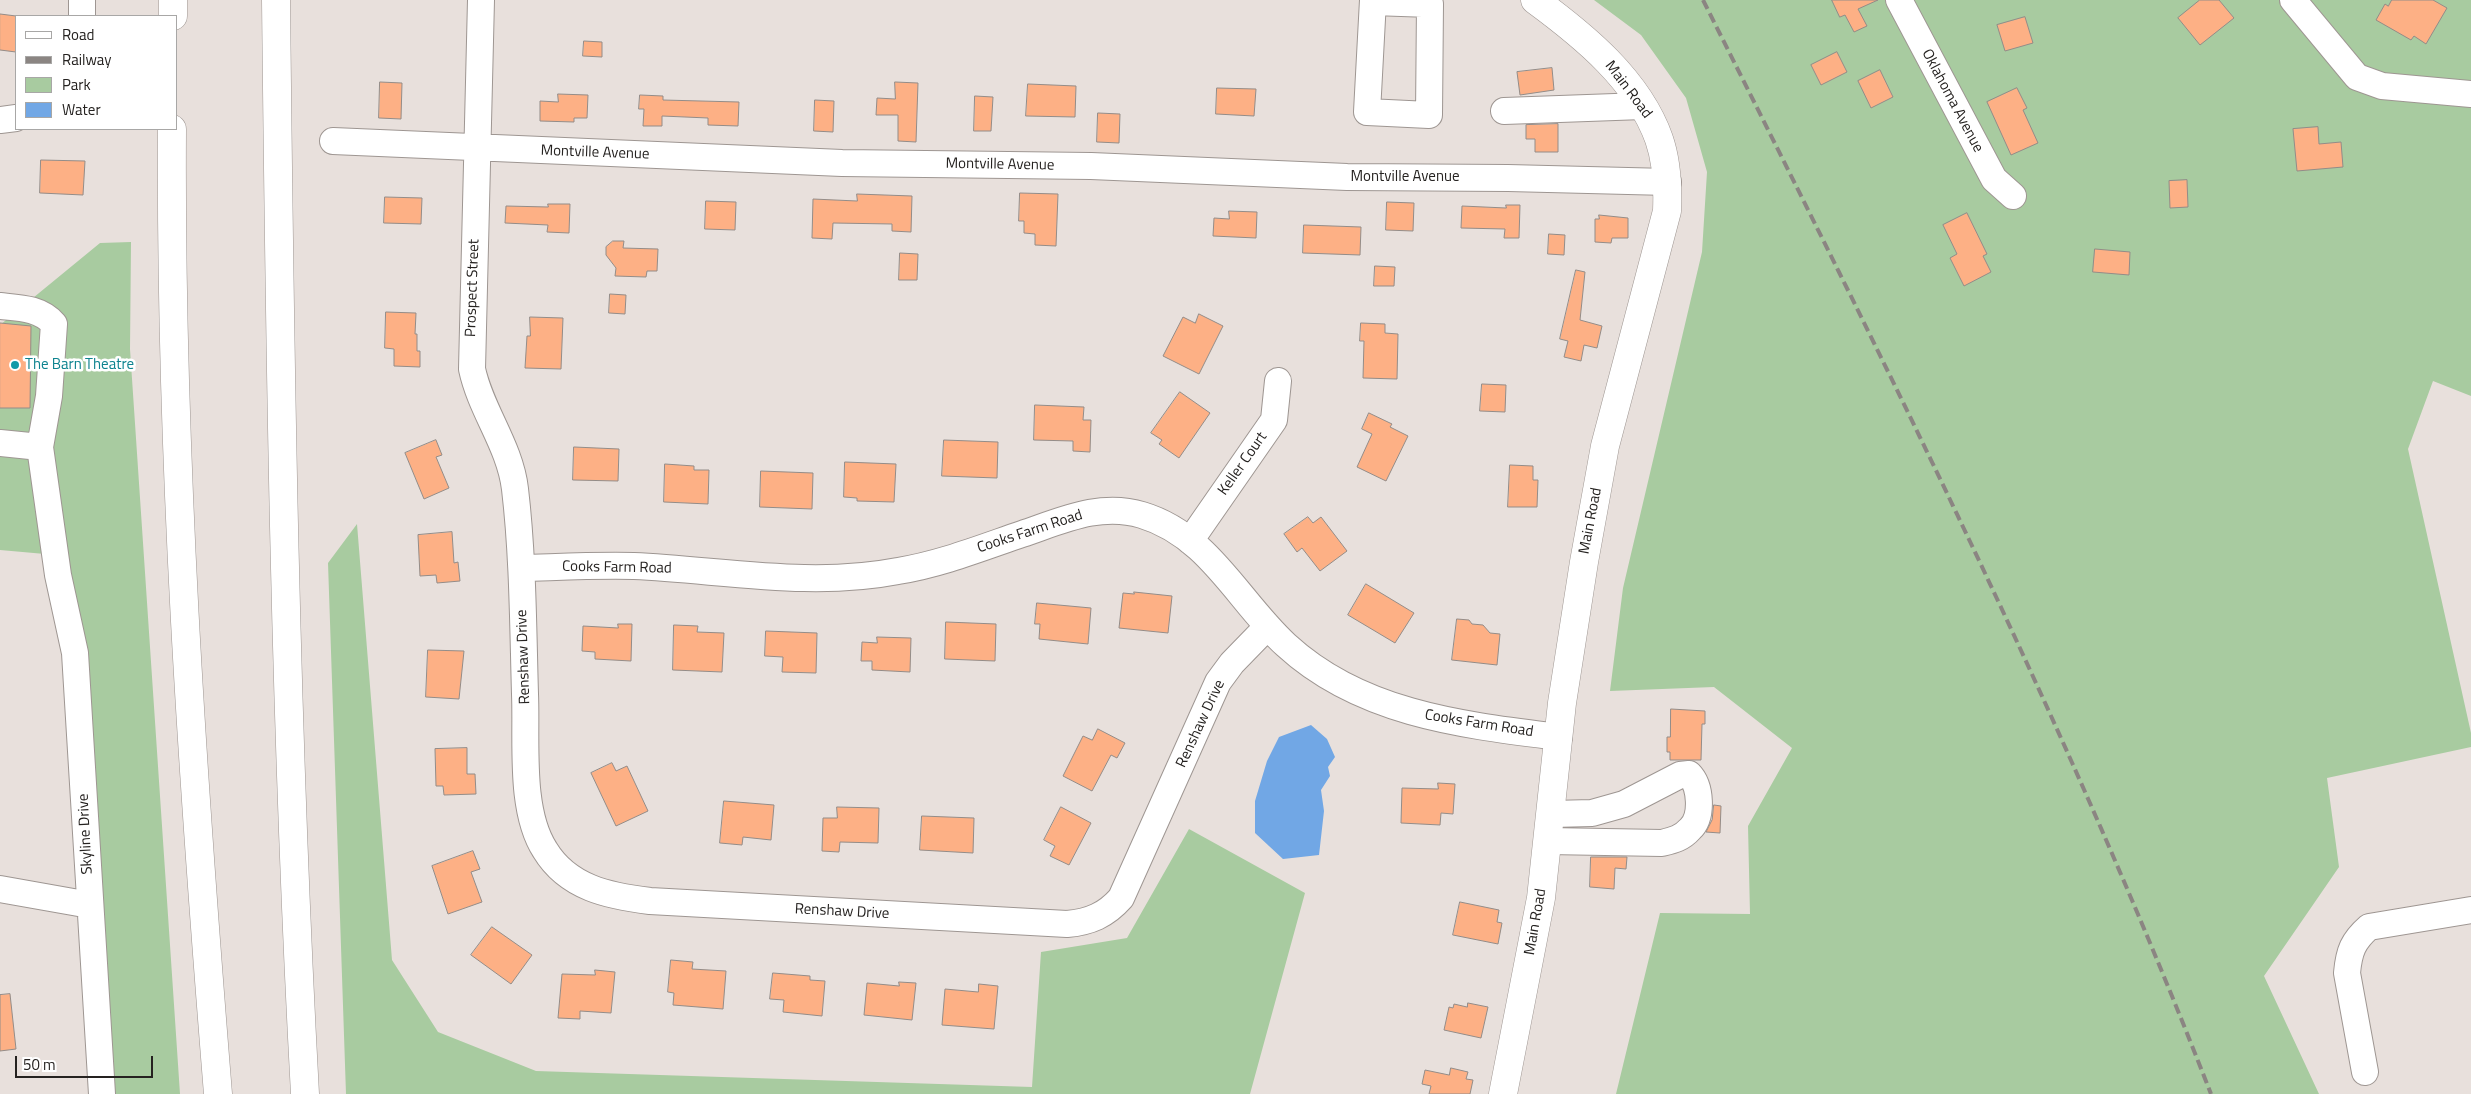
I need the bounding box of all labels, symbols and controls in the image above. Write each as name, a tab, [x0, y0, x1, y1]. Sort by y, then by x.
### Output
legend	[15, 15, 178, 130]
text: Road	[62, 23, 94, 46]
street label: Oklahoma Avenue	[1917, 46, 1987, 156]
text: Railway	[62, 48, 112, 71]
street label: Main Road	[1601, 58, 1655, 122]
text: Park	[62, 73, 91, 96]
text: Water	[62, 98, 101, 121]
street label: Montville Avenue	[540, 142, 650, 164]
street label: Montville Avenue	[945, 155, 1055, 175]
street label: Montville Avenue	[1351, 168, 1459, 186]
street label: Prospect Street	[462, 239, 484, 337]
place label: The Barn Theatre	[25, 356, 134, 374]
marker: The Barn Theatre	[9, 359, 21, 371]
street label: Keller Court	[1215, 429, 1271, 499]
street label: Main Road	[1576, 486, 1606, 556]
street label: Cooks Farm Road	[975, 506, 1085, 558]
street label: Cooks Farm Road	[562, 558, 672, 578]
street label: Renshaw Drive	[513, 609, 535, 705]
street label: Renshaw Drive	[1173, 677, 1229, 771]
street label: Cooks Farm Road	[1423, 707, 1535, 741]
street label: Skyline Drive	[75, 793, 97, 875]
street label: Main Road	[1521, 887, 1551, 957]
street label: Renshaw Drive	[794, 901, 890, 923]
scale bar	[18, 1046, 155, 1078]
text: 50 m	[23, 1053, 56, 1076]

